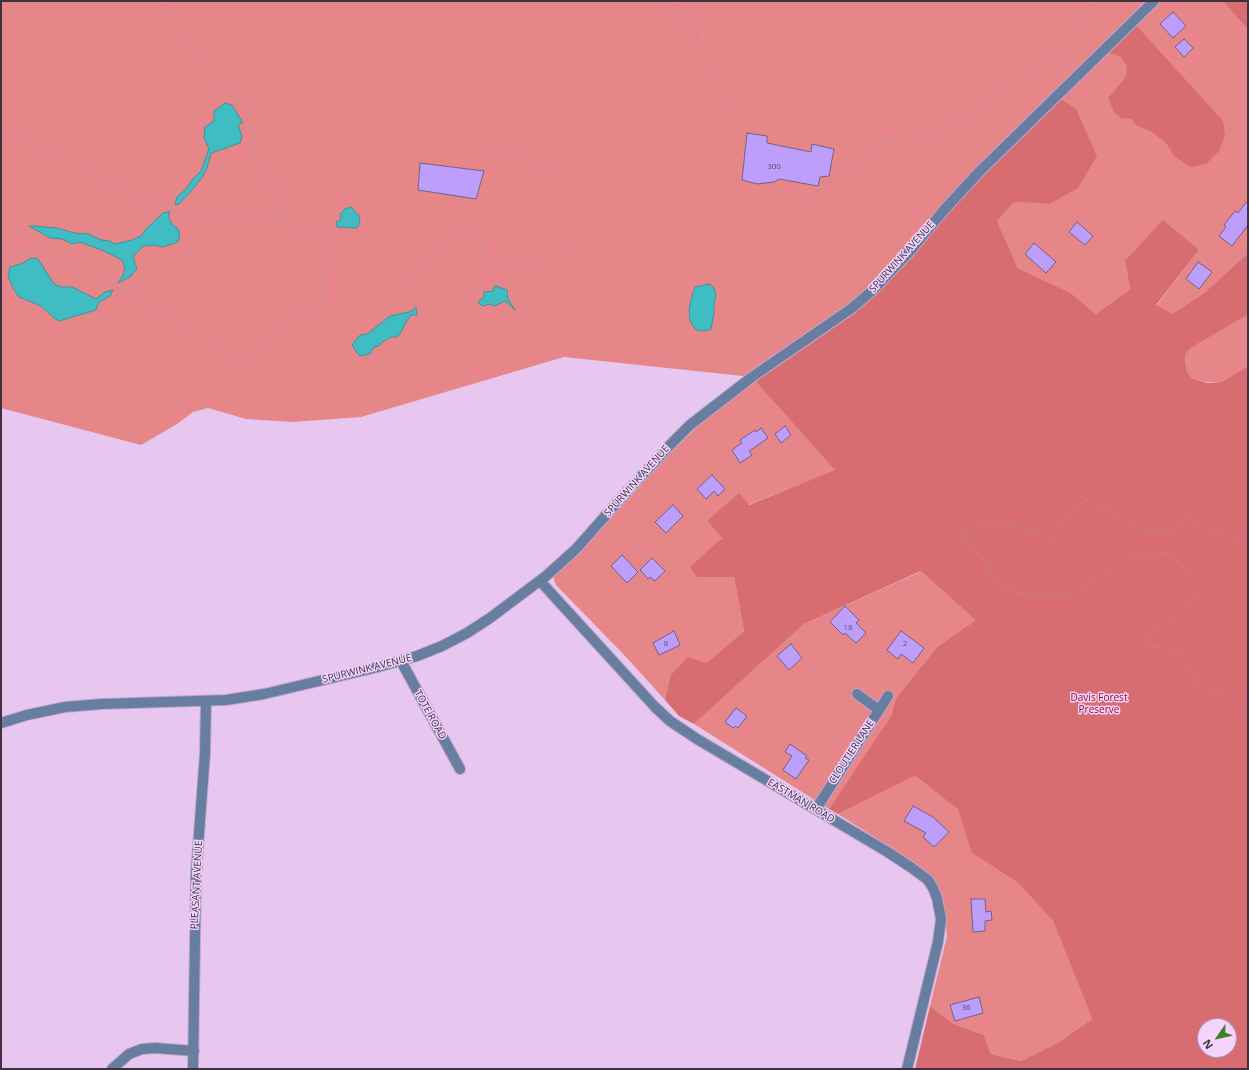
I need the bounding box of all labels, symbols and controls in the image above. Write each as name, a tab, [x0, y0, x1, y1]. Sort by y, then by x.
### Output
house number: 300	[767, 162, 781, 172]
street label: SPURWINK AVENUE	[867, 219, 937, 295]
street label: SPURWINK AVENUE	[602, 443, 672, 519]
house number: 18	[843, 623, 853, 633]
house number: 8	[664, 639, 668, 649]
house number: 2	[903, 639, 907, 649]
street label: SPURWINK AVENUE	[321, 652, 413, 686]
street label: TOTE ROAD	[412, 688, 448, 742]
park label: Davis Forest Preserve	[1071, 692, 1127, 716]
street label: CLOUTIER LANE	[827, 718, 877, 786]
street label: EASTMAN ROAD	[765, 776, 837, 826]
street label: PLEASANT AVENUE	[189, 840, 205, 930]
house number: 36	[961, 1003, 971, 1013]
north arrow	[1197, 1018, 1237, 1058]
text: N	[1199, 1037, 1216, 1052]

